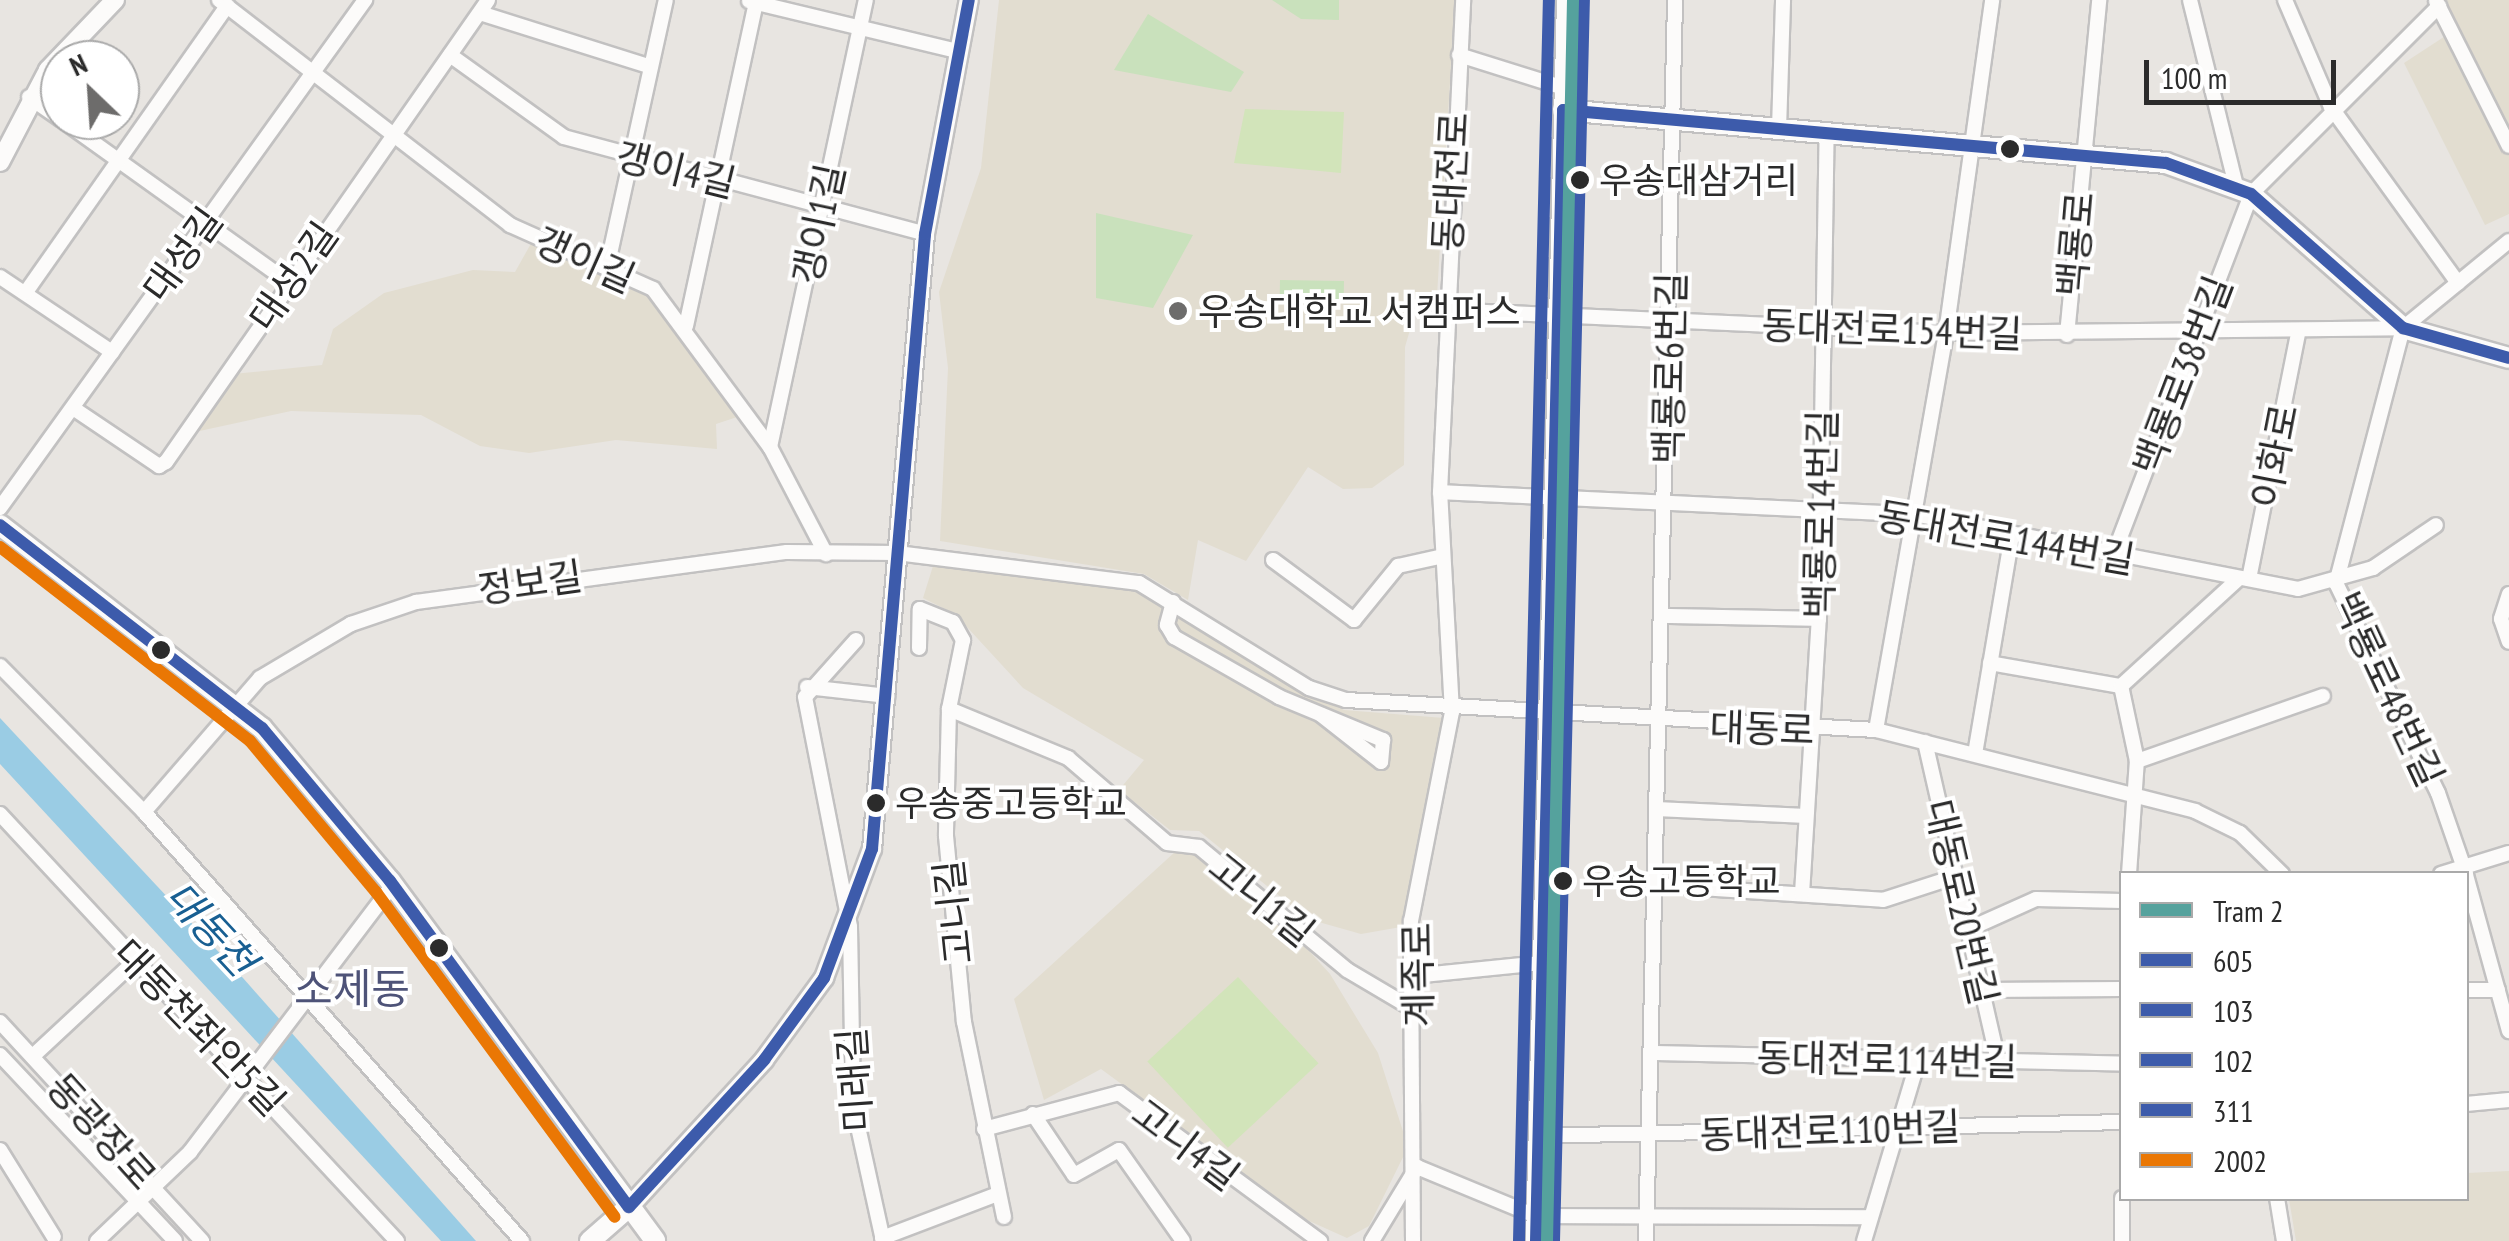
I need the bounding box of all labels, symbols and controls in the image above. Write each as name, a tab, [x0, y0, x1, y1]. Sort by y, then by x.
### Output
north arrow	[40, 40, 140, 140]
scale bar	[2149, 40, 2342, 102]
text: N	[63, 44, 93, 84]
text: 100 m	[2161, 58, 2227, 97]
street label: 동대전로	[1424, 111, 1476, 253]
street label: 갱이4길	[611, 132, 741, 206]
unlabelled marker	[2000, 139, 2020, 159]
place label: 우송대삼거리	[1599, 158, 1798, 202]
street label: 갱이1길	[783, 160, 853, 288]
marker: 우송대삼거리	[1570, 170, 1590, 190]
street label: 백룡로	[2048, 190, 2102, 298]
street label: 대성길	[133, 198, 231, 310]
street label: 대성2길	[239, 213, 347, 339]
street label: 갱이길	[528, 217, 642, 301]
street label: 백룡로38번길	[2123, 269, 2241, 481]
street label: 백룡로6번길	[1645, 272, 1693, 464]
place label: 우송대학교 서캠퍼스	[1198, 288, 1521, 334]
marker: 우송대학교 서캠퍼스	[1167, 300, 1189, 322]
street label: 동대전로154번길	[1761, 302, 2023, 356]
street label: 이화로	[2242, 400, 2306, 512]
street label: 백룡로14번길	[1795, 409, 1845, 619]
street label: 동대전로144번길	[1873, 492, 2139, 582]
street label: 정보길	[475, 552, 585, 612]
street label: 백룡로48번길	[2324, 585, 2454, 793]
unlabelled marker	[151, 640, 171, 660]
street label: 대동로	[1709, 703, 1815, 753]
place label: 우송중고등학교	[895, 781, 1127, 825]
marker: 우송중고등학교	[866, 793, 886, 813]
street label: 대동로20번길	[1916, 795, 2008, 1009]
street label: 고니1길	[1200, 843, 1324, 955]
street label: 고니길	[925, 857, 981, 967]
place label: 우송고등학교	[1582, 859, 1781, 903]
water label: 대동천	[156, 871, 266, 985]
marker: 우송고등학교	[1553, 871, 1573, 891]
legend	[2119, 871, 2469, 1201]
text: Tram 2	[2213, 891, 2283, 930]
street label: 계족로	[1393, 922, 1441, 1028]
street label: 대동천좌안5길	[105, 930, 295, 1124]
unlabelled marker	[429, 938, 449, 958]
text: 605	[2213, 941, 2254, 980]
district label: 소제동	[294, 964, 410, 1014]
text: 103	[2213, 991, 2254, 1030]
street label: 미래길	[828, 1026, 880, 1134]
street label: 동대전로114번길	[1756, 1034, 2018, 1084]
text: 102	[2213, 1041, 2254, 1080]
street label: 동광장로	[38, 1064, 166, 1198]
street label: 고니4길	[1124, 1089, 1248, 1199]
text: 311	[2213, 1091, 2254, 1130]
street label: 동대전로110번길	[1699, 1103, 1961, 1157]
text: 2002	[2213, 1141, 2267, 1180]

